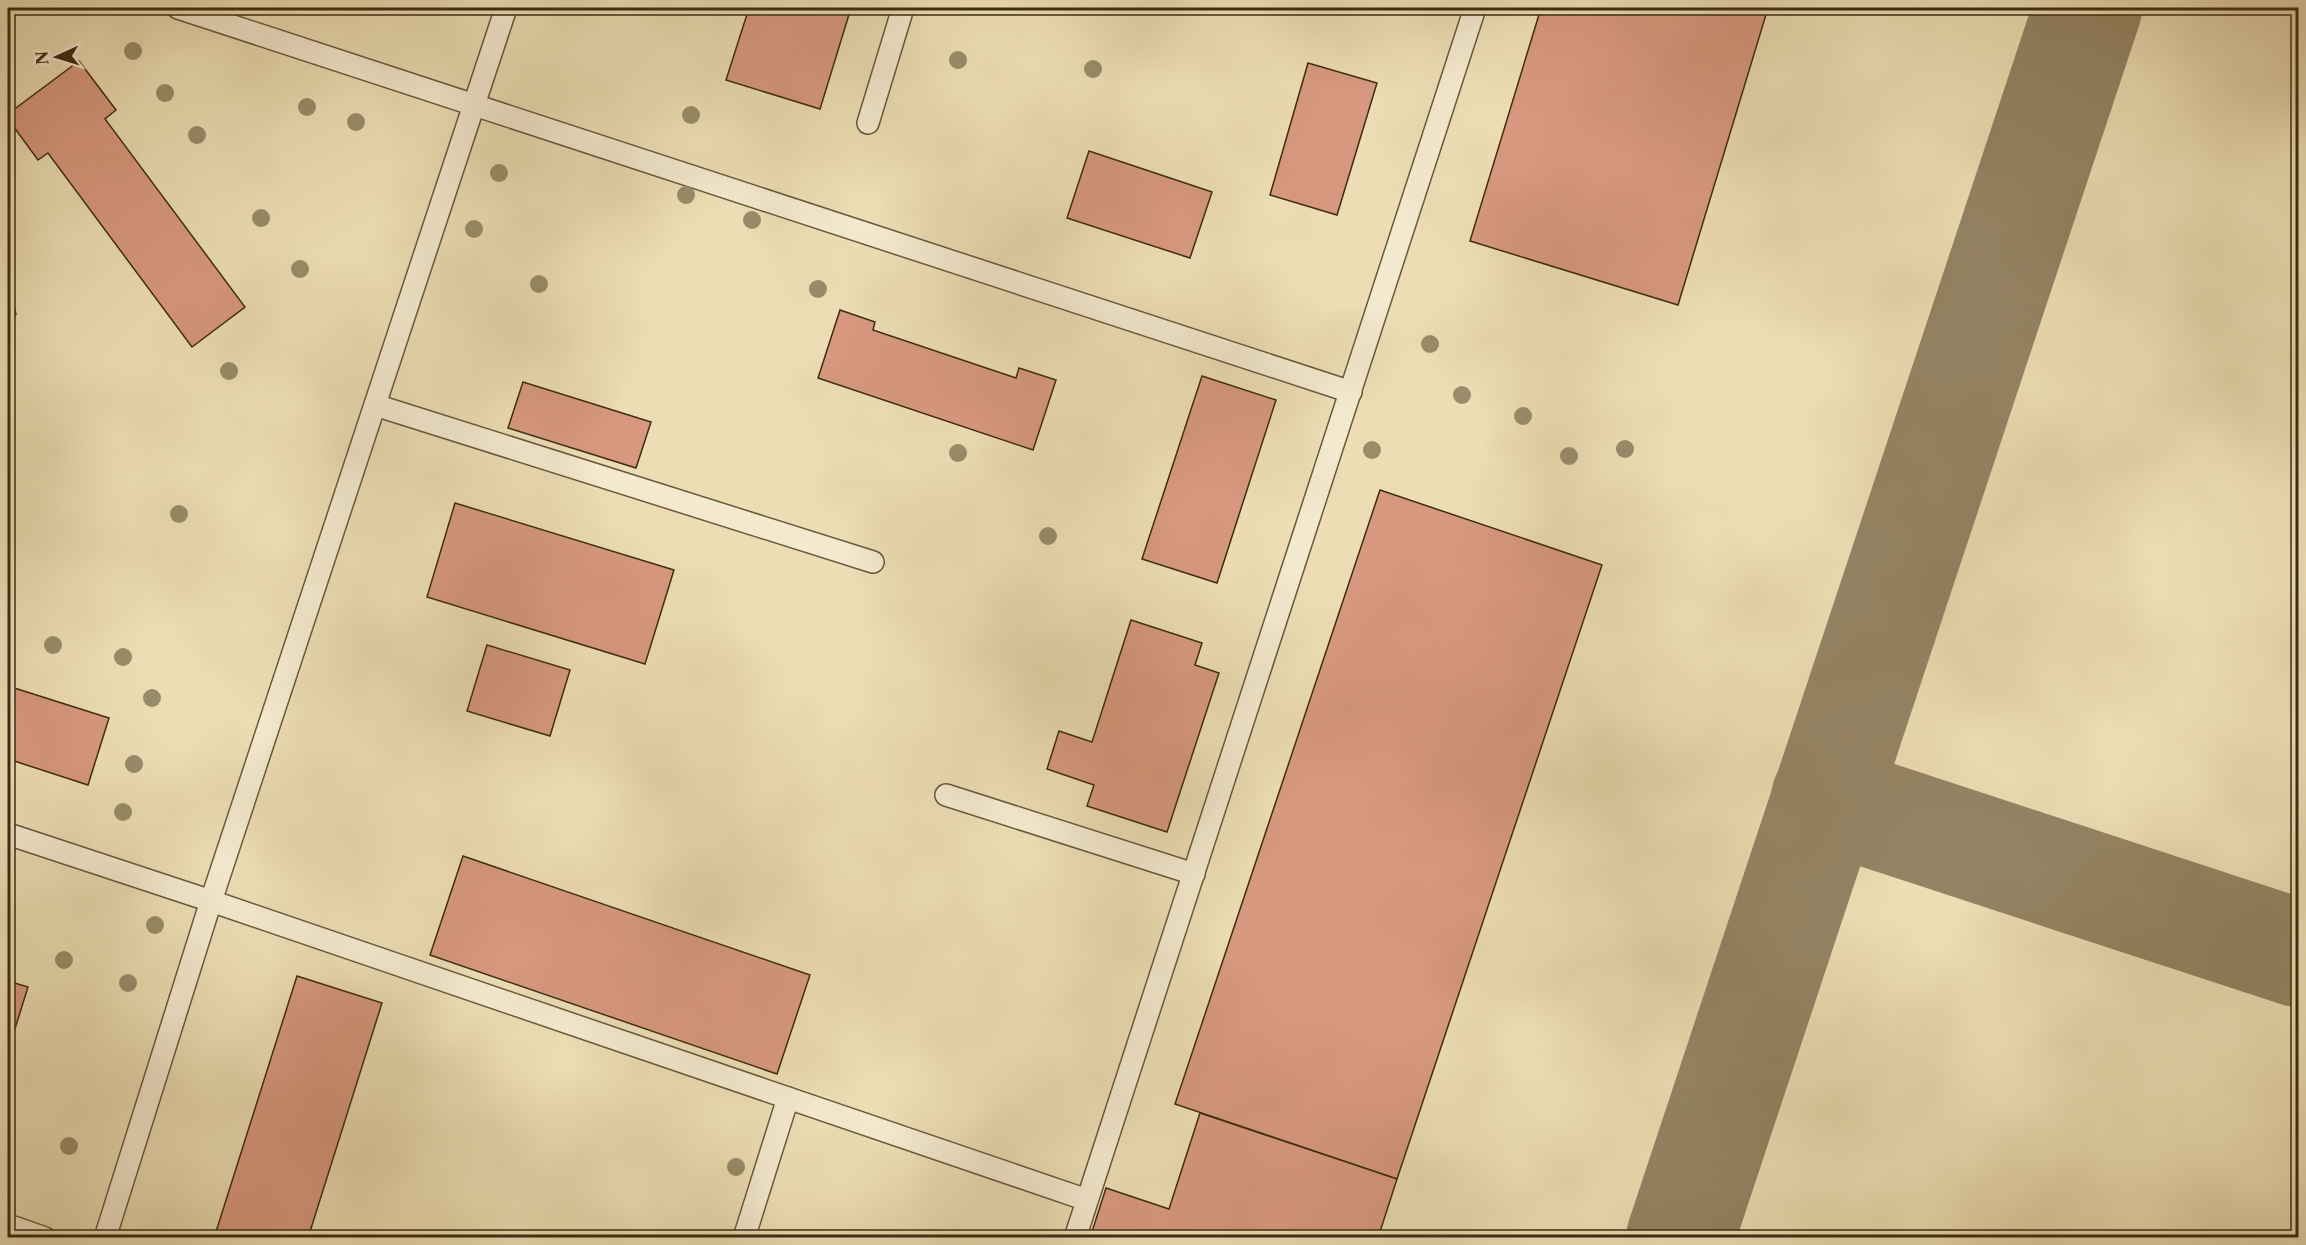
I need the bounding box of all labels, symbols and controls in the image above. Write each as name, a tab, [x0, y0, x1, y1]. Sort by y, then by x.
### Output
north arrow	[27, 27, 87, 87]
text: N	[32, 50, 52, 66]

